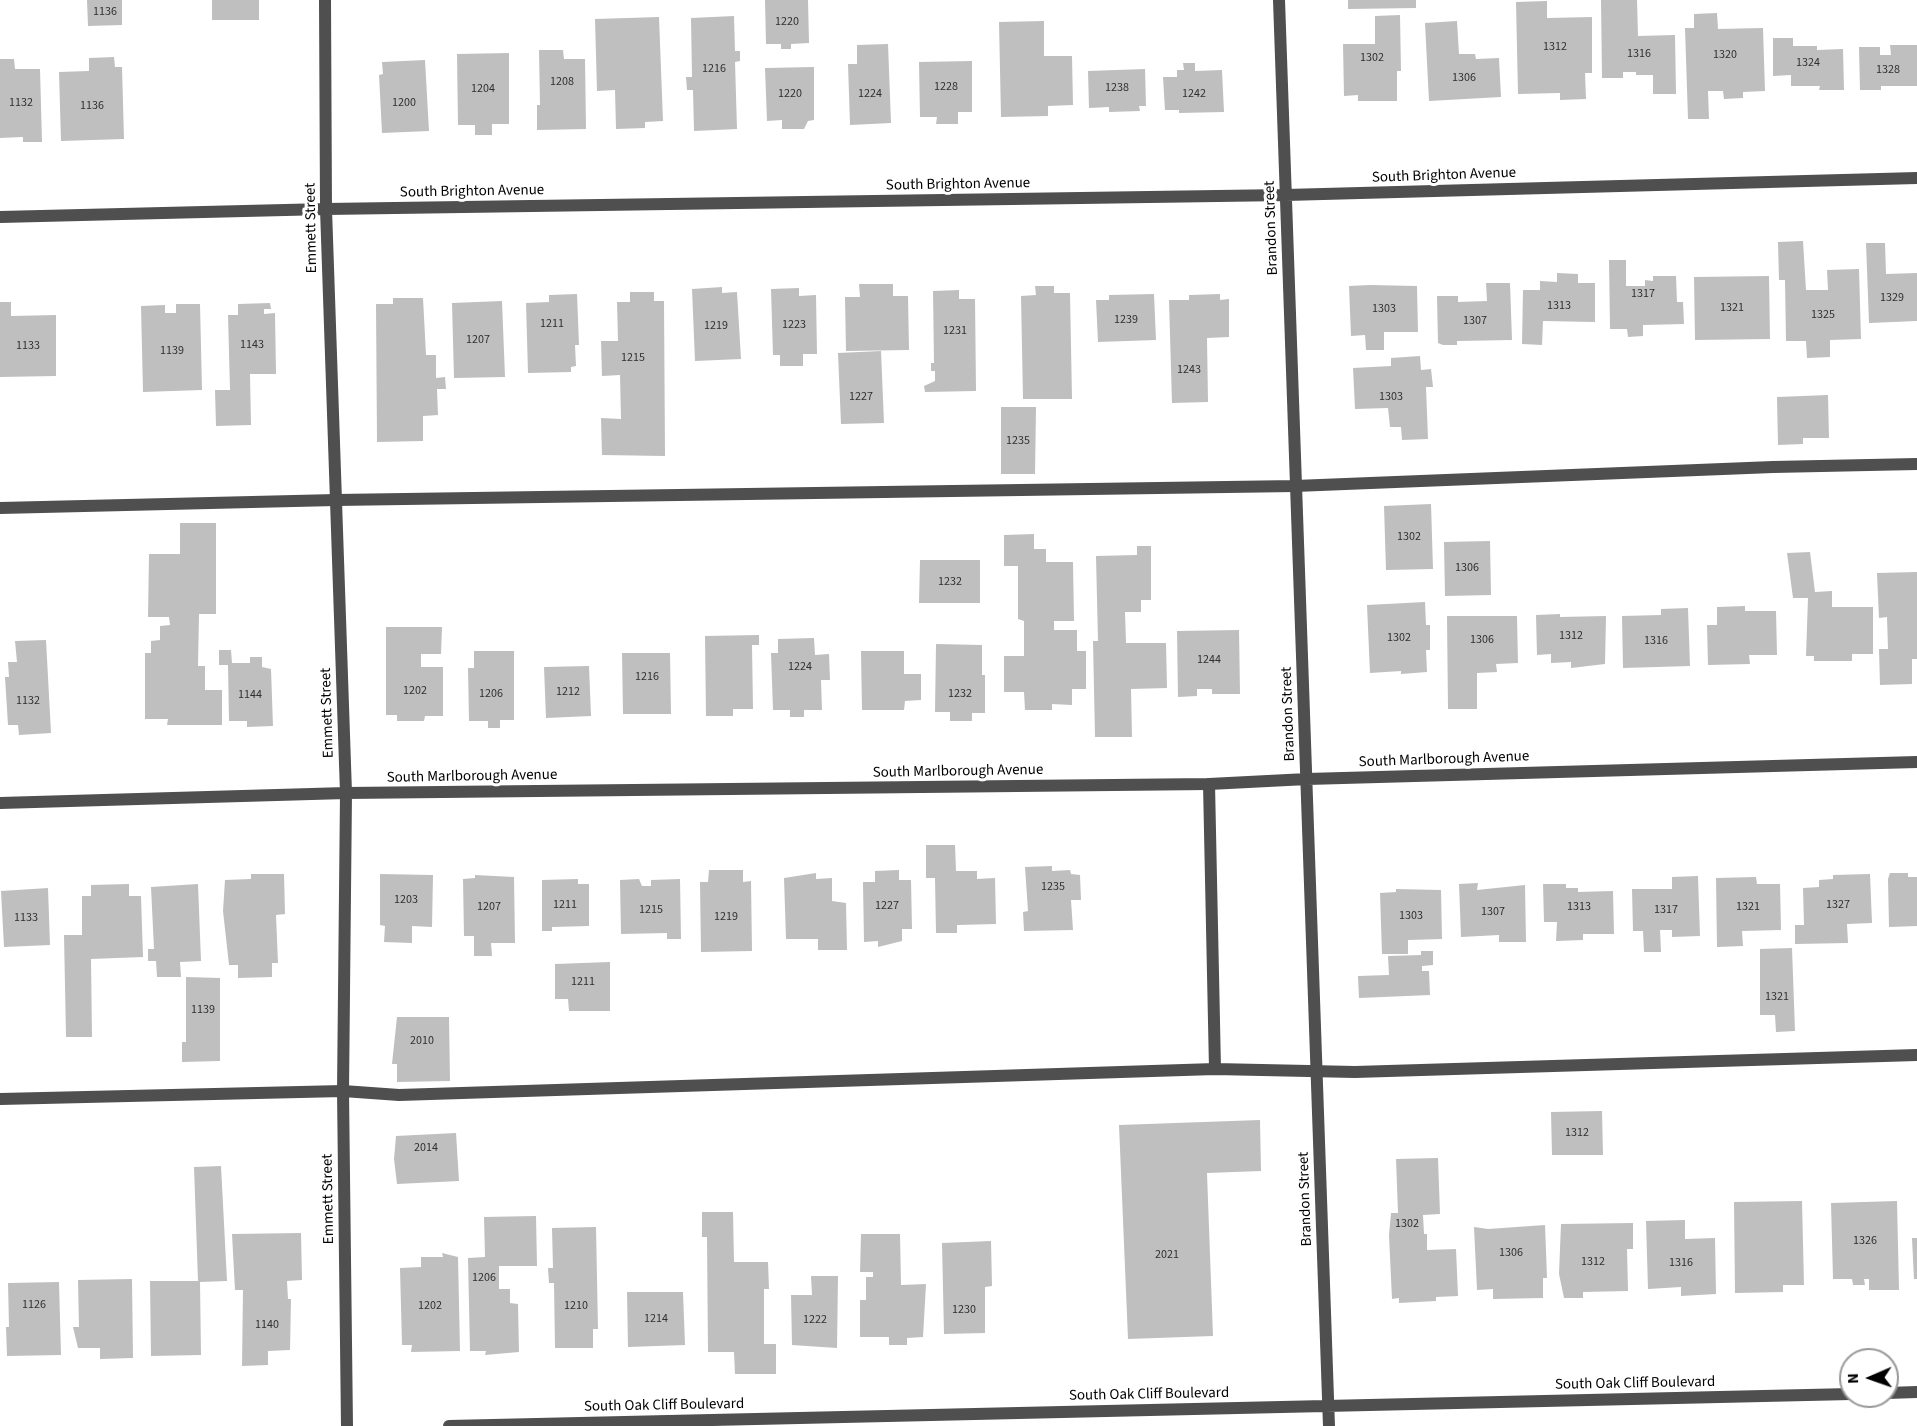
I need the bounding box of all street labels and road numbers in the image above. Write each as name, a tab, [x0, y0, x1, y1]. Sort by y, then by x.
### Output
street label: South Brighton Avenue	[1372, 164, 1516, 188]
street label: South Brighton Avenue	[886, 175, 1030, 195]
street label: Brandon Street	[1261, 180, 1283, 276]
street label: South Brighton Avenue	[400, 182, 544, 202]
street label: Emmett Street	[302, 183, 322, 273]
street label: Brandon Street	[1278, 666, 1300, 762]
street label: Emmett Street	[317, 667, 339, 759]
street label: South Marlborough Avenue	[1358, 748, 1530, 772]
street label: South Marlborough Avenue	[872, 762, 1044, 782]
street label: South Marlborough Avenue	[386, 767, 558, 787]
street label: Brandon Street	[1295, 1151, 1317, 1247]
street label: Emmett Street	[319, 1154, 339, 1244]
street label: South Oak Cliff Boulevard	[1555, 1374, 1715, 1394]
street label: South Oak Cliff Boulevard	[1069, 1385, 1229, 1405]
street label: South Oak Cliff Boulevard	[584, 1396, 744, 1416]

